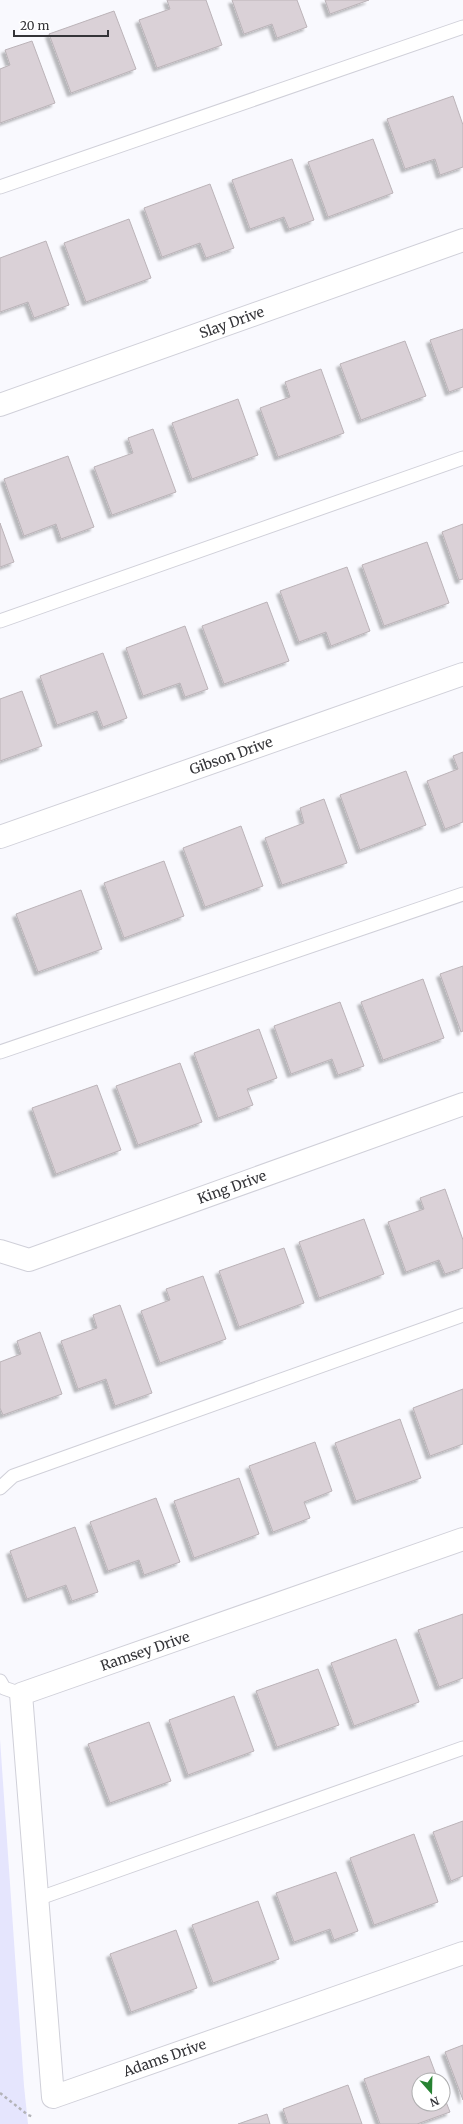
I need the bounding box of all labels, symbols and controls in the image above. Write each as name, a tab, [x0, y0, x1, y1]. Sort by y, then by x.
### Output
scale bar	[14, 12, 108, 38]
text: 20 m	[20, 18, 49, 33]
street label: Slay Drive	[197, 303, 267, 342]
street label: Gibson Drive	[187, 733, 275, 779]
street label: King Drive	[195, 1166, 269, 1208]
street label: Ramsey Drive	[98, 1627, 192, 1675]
street label: Adams Drive	[120, 2035, 208, 2081]
north arrow	[411, 2072, 451, 2112]
text: N	[428, 2093, 441, 2110]

